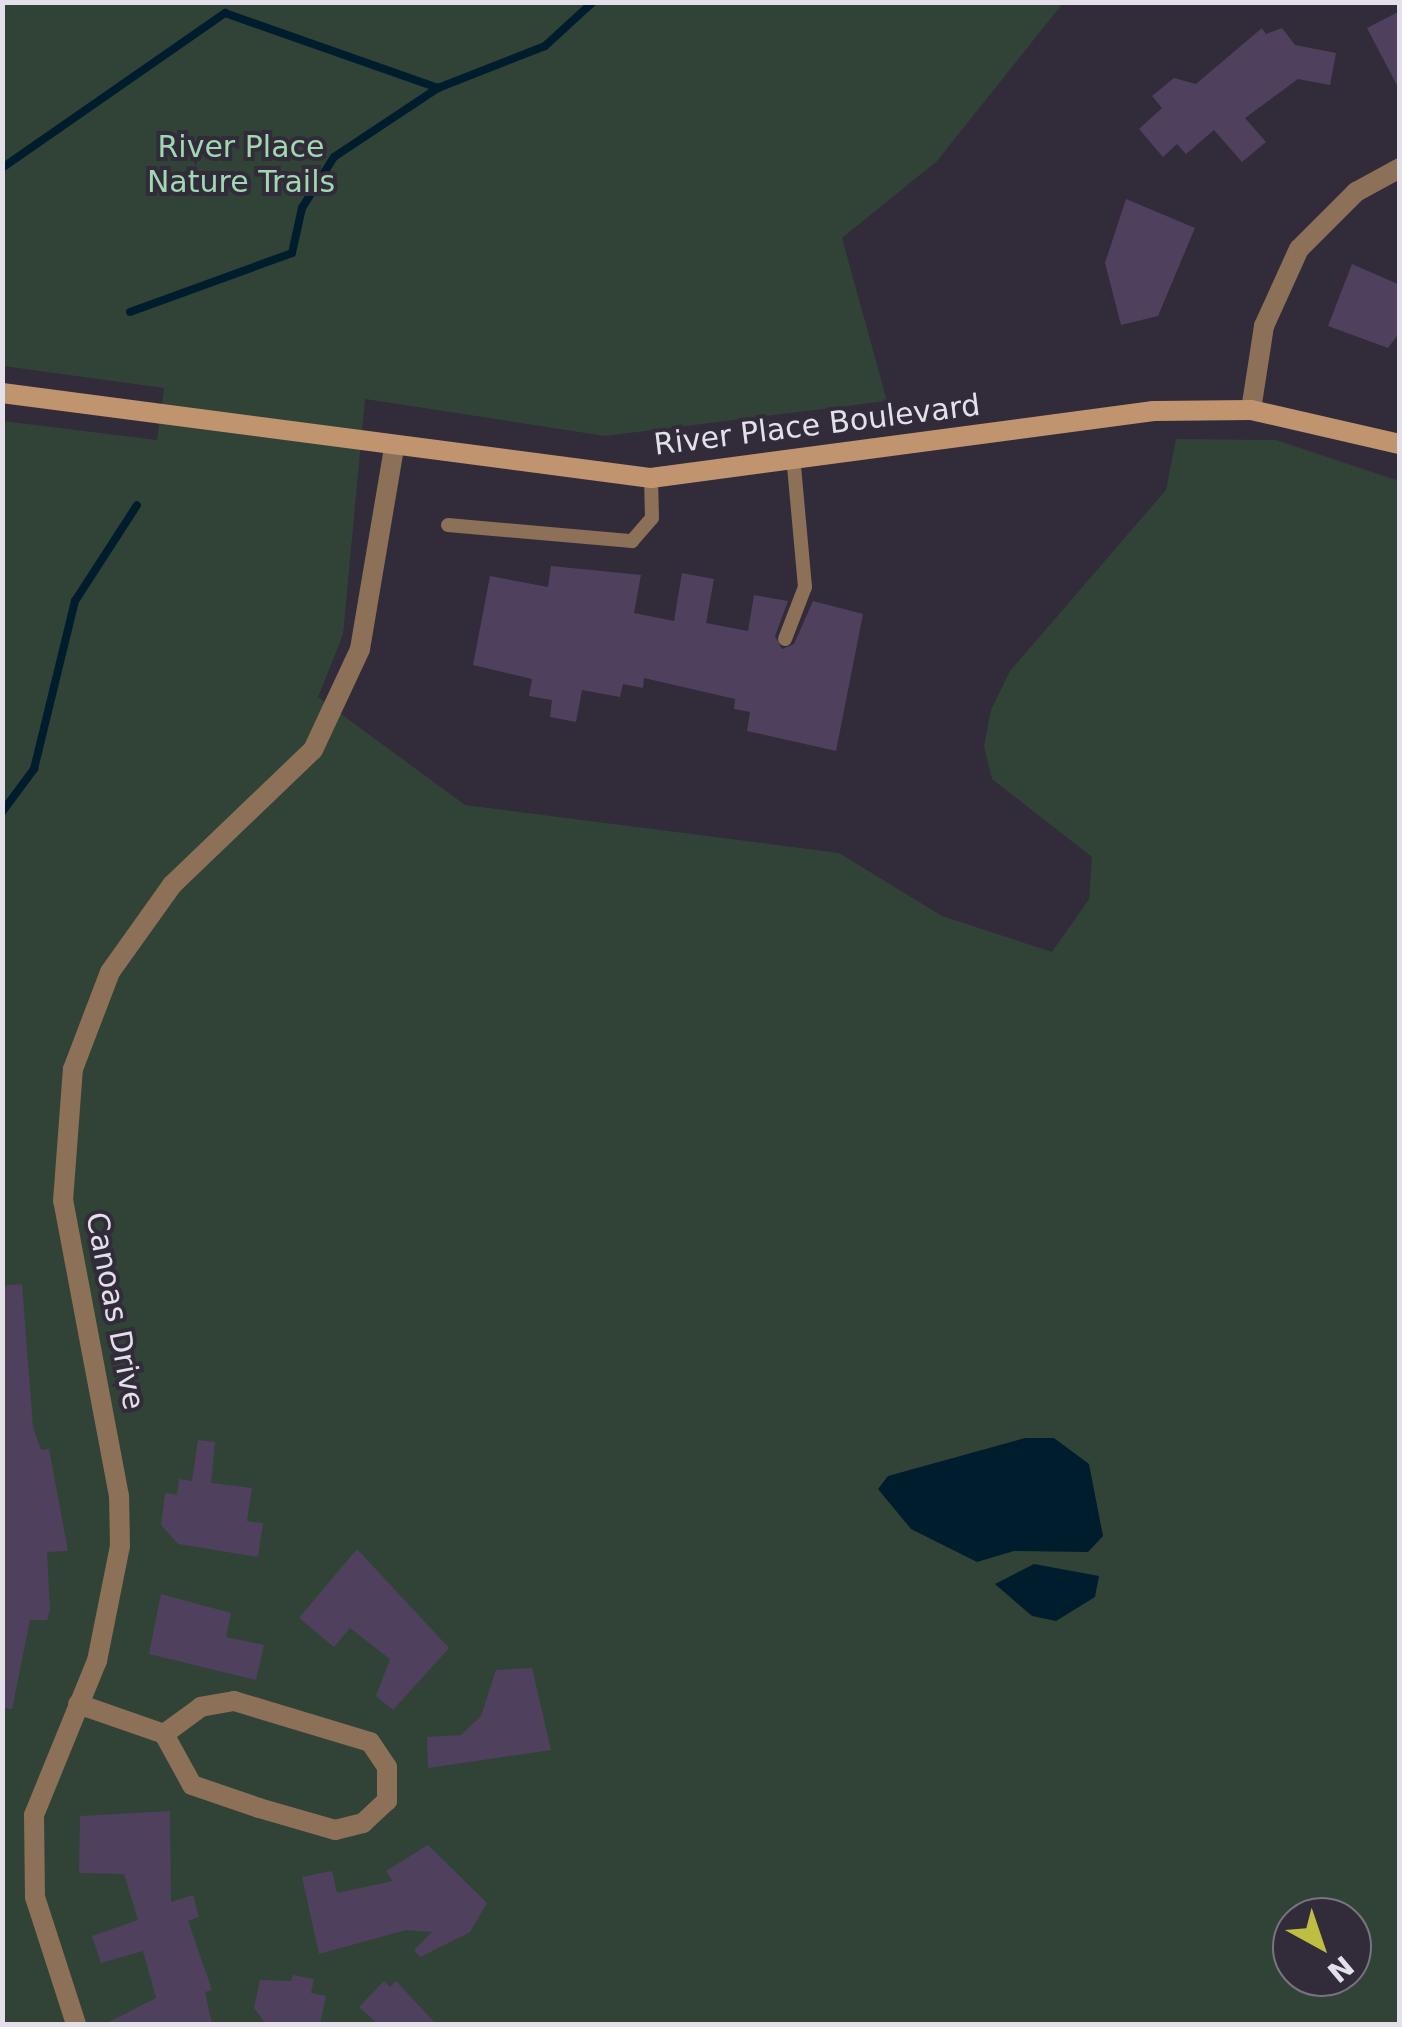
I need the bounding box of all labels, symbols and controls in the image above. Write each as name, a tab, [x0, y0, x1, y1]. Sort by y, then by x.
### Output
park label: River Place Nature Trails	[147, 129, 335, 200]
street label: River Place Boulevard	[652, 387, 982, 463]
street label: Canoas Drive	[78, 1209, 152, 1413]
north arrow	[1272, 1897, 1372, 1997]
text: N	[1321, 1949, 1360, 1989]

